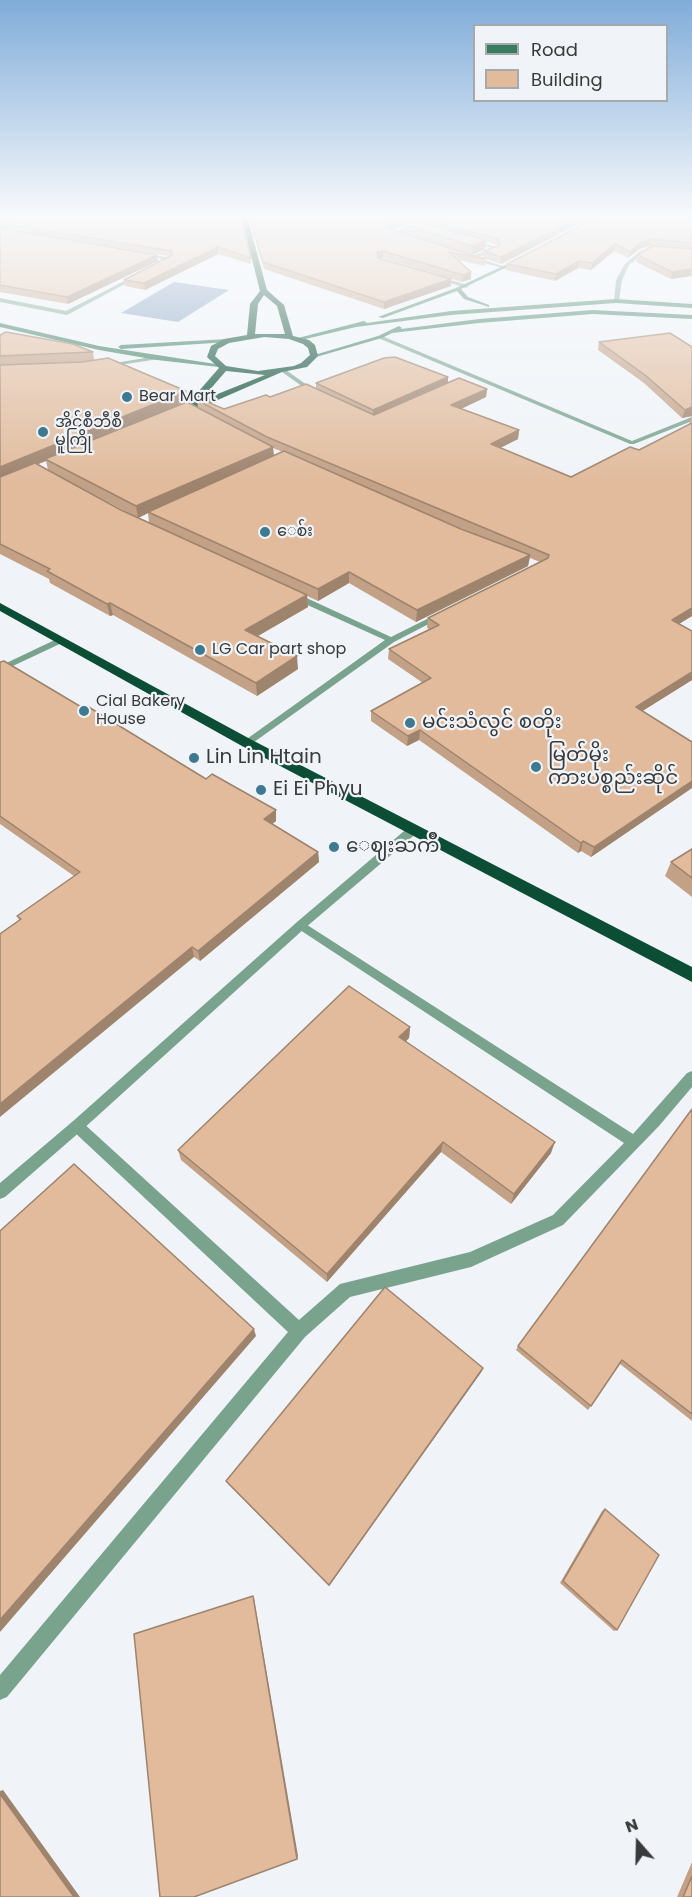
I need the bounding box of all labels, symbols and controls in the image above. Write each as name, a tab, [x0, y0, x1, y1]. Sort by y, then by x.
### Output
legend	[473, 24, 668, 102]
text: Road	[531, 37, 578, 62]
text: Building	[531, 67, 603, 92]
place label: Bear Mart	[139, 387, 216, 407]
marker: Bear Mart	[120, 390, 134, 404]
place label: အိုင်စီဘီစီ မူကြို	[55, 413, 122, 451]
marker: အိုင်စီဘီစီ မူကြို	[36, 425, 50, 439]
place label: ေစ်း	[277, 522, 313, 542]
marker: ေစ်း	[258, 525, 272, 539]
place label: LG Car part shop	[212, 640, 346, 660]
marker: LG Car part shop	[193, 643, 207, 657]
place label: Cial Bakery House	[96, 692, 185, 730]
marker: Cial Bakery House	[77, 704, 91, 718]
place label: မင်းသံလွင် စတိုး	[422, 711, 562, 735]
marker: မင်းသံလွင် စတိုး	[403, 716, 417, 730]
place label: မြတ်မိုး ကားပစ္စည်းဆိုင်	[548, 744, 678, 791]
place label: Lin Lin Htain	[206, 746, 322, 770]
marker: Lin Lin Htain	[187, 751, 201, 765]
marker: မြတ်မိုး ကားပစ္စည်းဆိုင်	[529, 760, 543, 774]
place label: Ei Ei Phyu	[273, 778, 362, 802]
marker: Ei Ei Phyu	[254, 783, 268, 797]
place label: ေဈးႀကိဳ	[346, 835, 439, 859]
marker: ေဈးႀကိဳ	[327, 840, 341, 854]
north arrow	[608, 1813, 668, 1873]
text: N	[622, 1813, 641, 1838]

